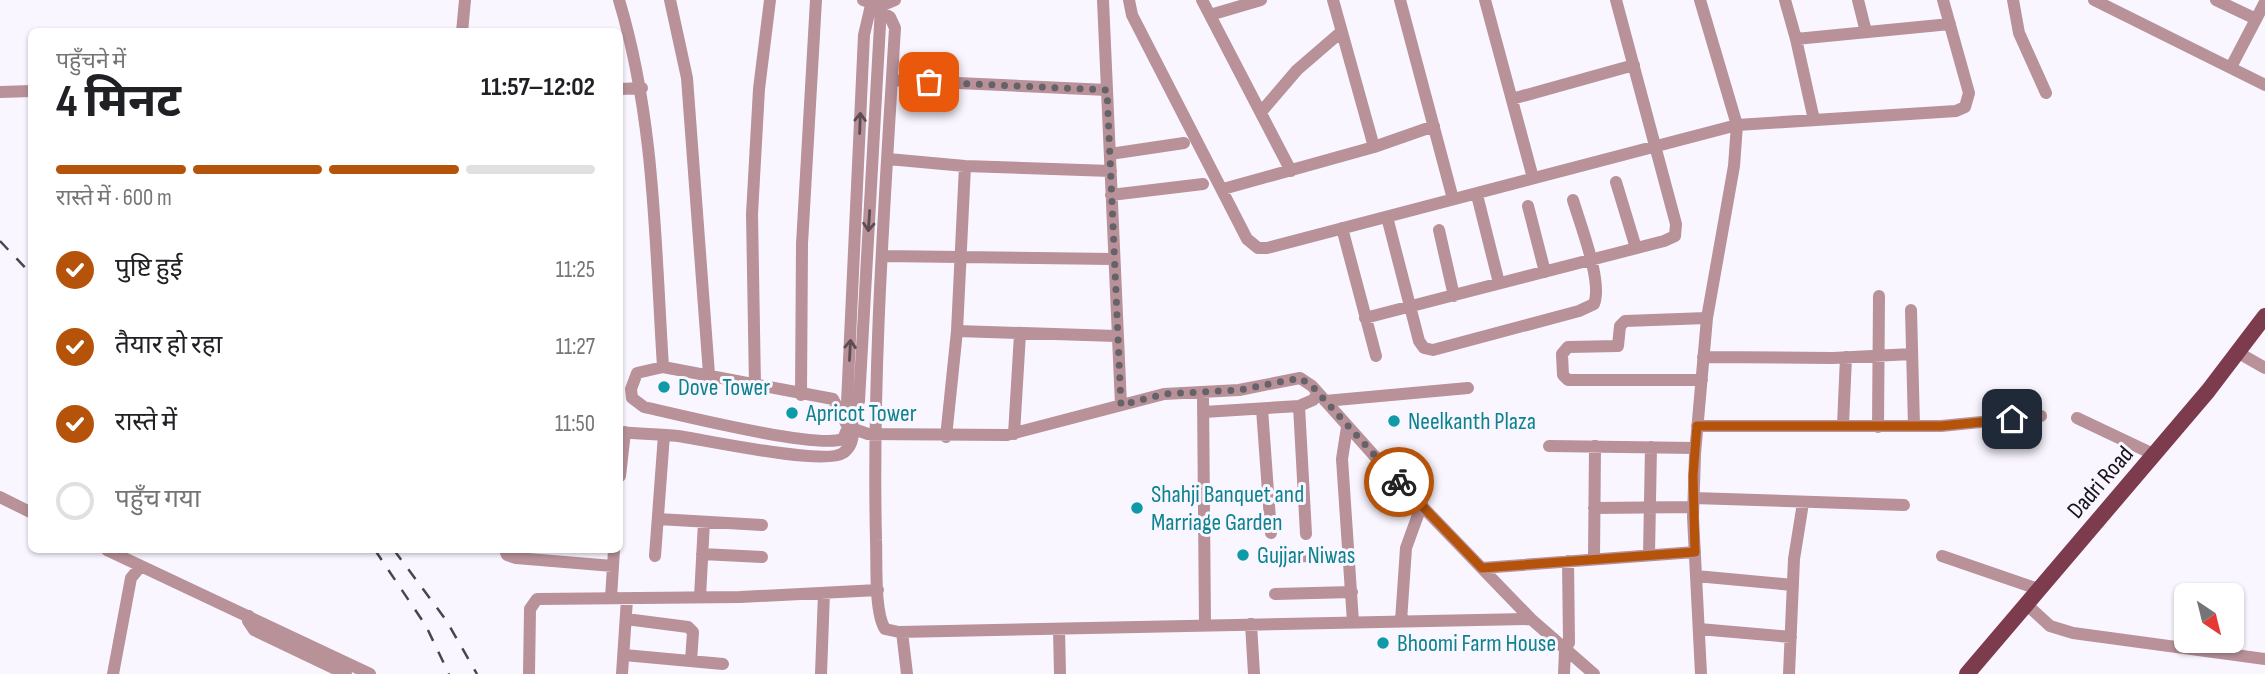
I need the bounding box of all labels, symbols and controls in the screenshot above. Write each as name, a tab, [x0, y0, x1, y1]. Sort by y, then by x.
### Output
text: पहुँचने में	[56, 47, 126, 75]
pin	[899, 52, 959, 112]
icon: bag	[910, 63, 948, 101]
text: 11:57–12:02	[481, 72, 595, 103]
text: 4 मिनट	[56, 75, 181, 130]
one-way arrow	[854, 112, 867, 135]
text: रास्ते में · 600 m	[56, 184, 172, 212]
one-way arrow	[862, 209, 875, 232]
icon: check	[56, 251, 94, 289]
text: पुष्टि हुई	[115, 253, 182, 284]
text: 11:25	[556, 256, 595, 284]
icon: check	[56, 328, 94, 366]
text: तैयार हो रहा	[115, 330, 222, 361]
text: 11:27	[556, 333, 595, 361]
one-way arrow	[843, 339, 856, 362]
place label: Dove Tower	[678, 373, 770, 402]
marker: Dove Tower	[656, 379, 672, 395]
pin	[1982, 389, 2042, 449]
place label: Apricot Tower	[805, 399, 917, 428]
icon: home	[1993, 400, 2031, 438]
icon: check	[56, 405, 94, 443]
marker: Apricot Tower	[784, 405, 800, 421]
text: रास्ते में	[115, 407, 177, 438]
place label: Neelkanth Plaza	[1408, 407, 1536, 436]
text: 11:50	[555, 410, 595, 438]
marker: Neelkanth Plaza	[1386, 413, 1402, 429]
street label: Dadri Road	[2061, 440, 2140, 524]
courier	[1364, 447, 1434, 517]
icon: bike	[1380, 463, 1418, 501]
place label: Shahji Banquet and Marriage Garden	[1151, 480, 1304, 537]
text: पहुँच गया	[115, 484, 201, 515]
marker: Shahji Banquet and Marriage Garden	[1129, 500, 1145, 516]
place label: Gujjar Niwas	[1257, 541, 1355, 570]
marker: Gujjar Niwas	[1235, 547, 1251, 563]
north arrow	[2174, 583, 2244, 653]
map controls	[2174, 583, 2244, 653]
place label: Bhoomi Farm House	[1397, 629, 1556, 658]
marker: Bhoomi Farm House	[1375, 635, 1391, 651]

